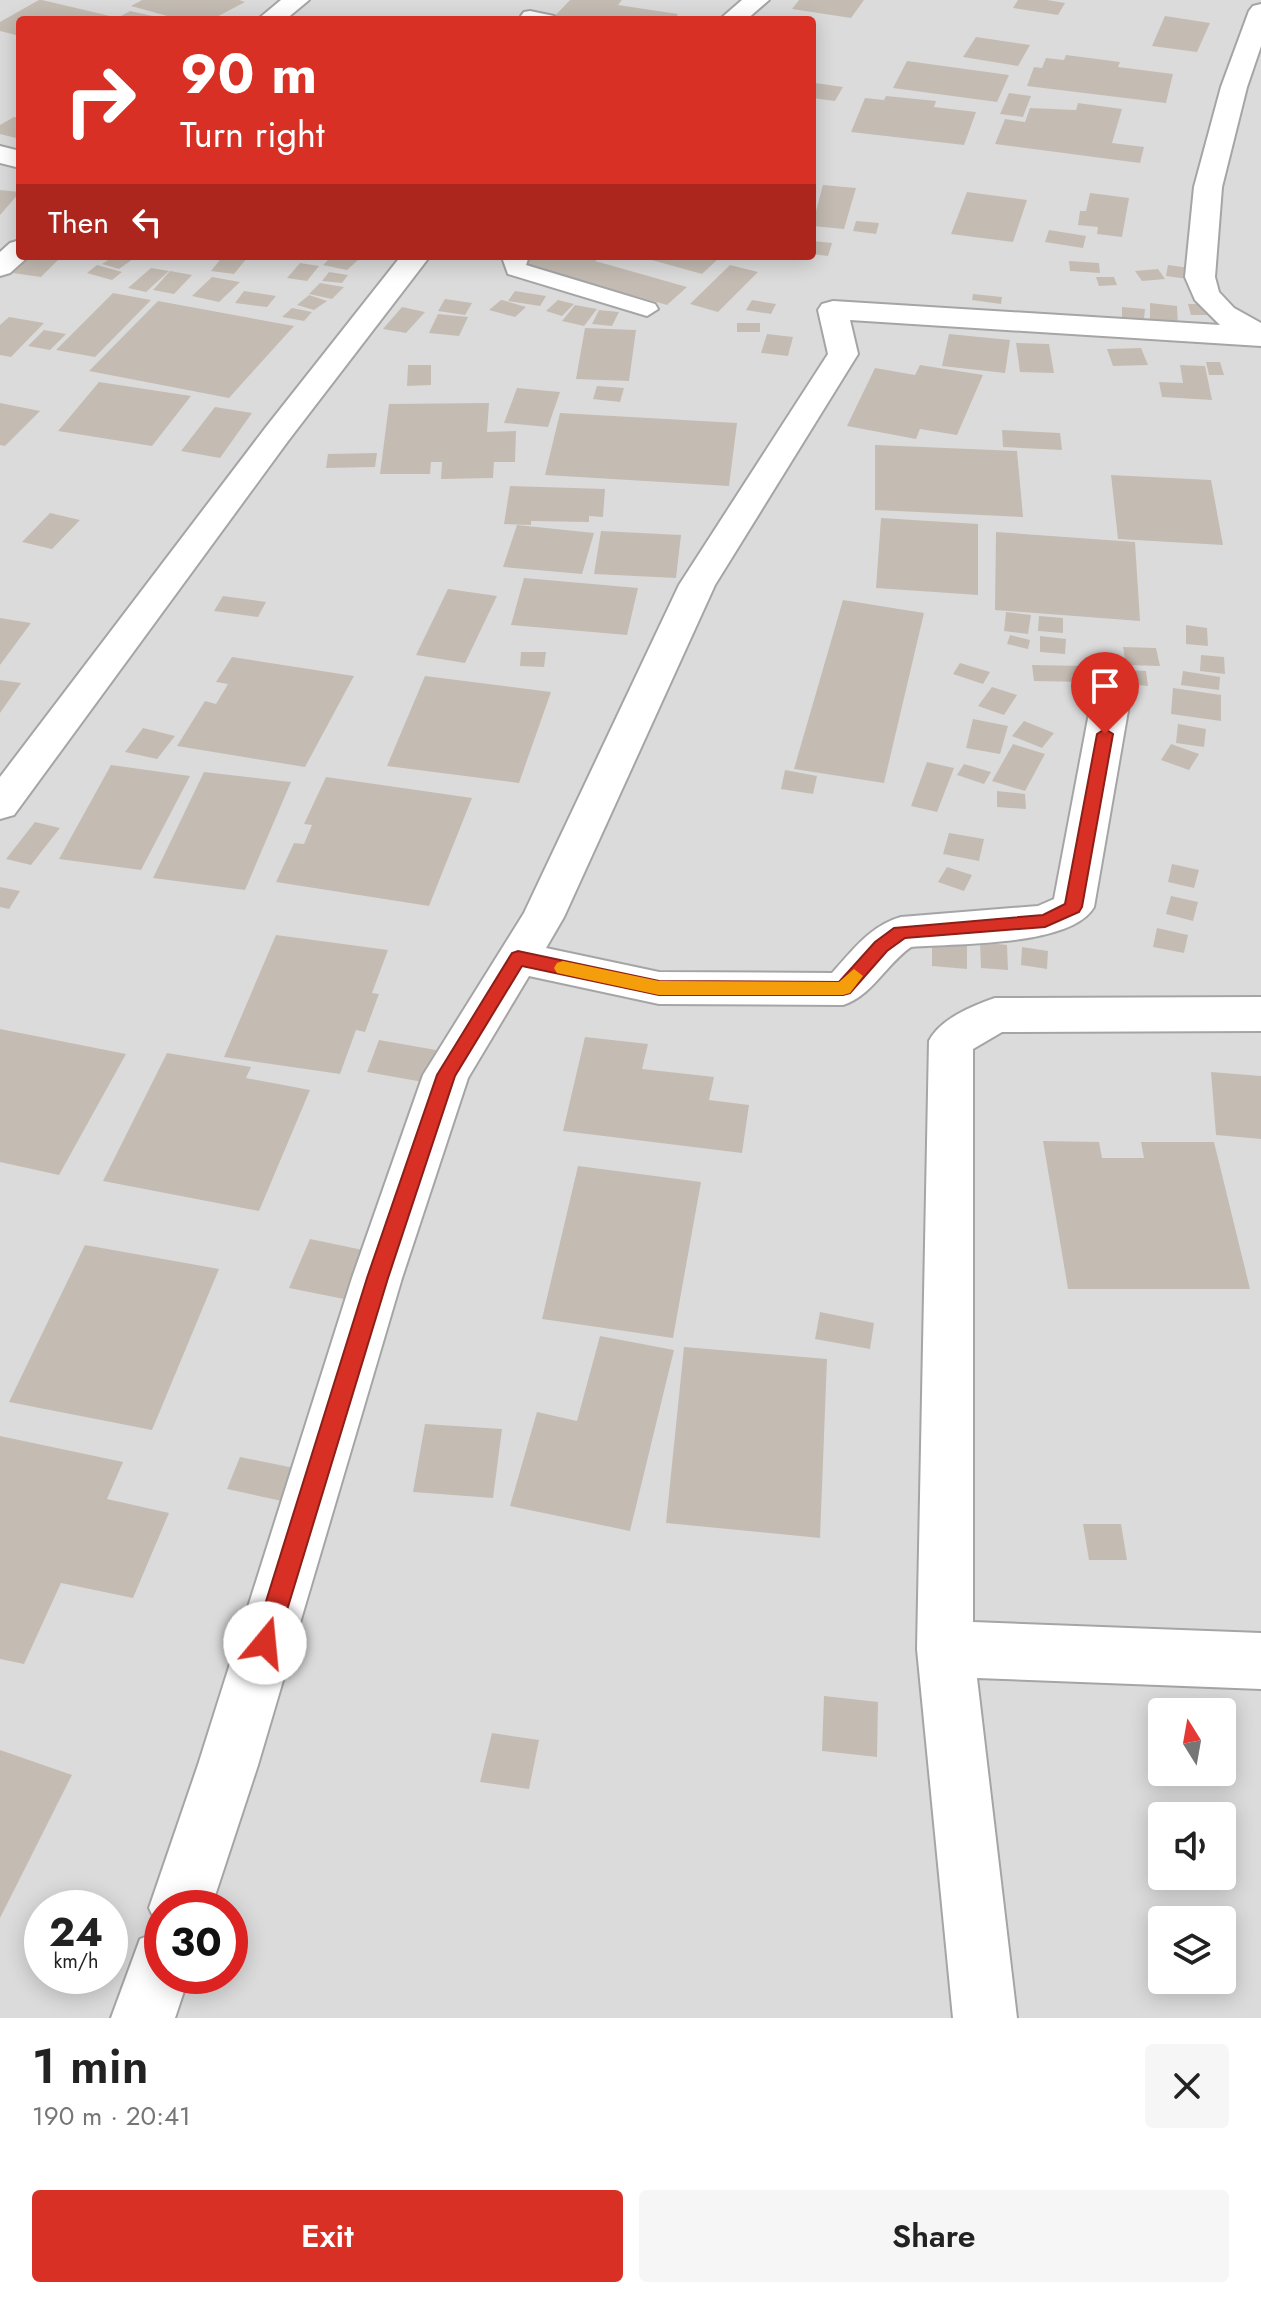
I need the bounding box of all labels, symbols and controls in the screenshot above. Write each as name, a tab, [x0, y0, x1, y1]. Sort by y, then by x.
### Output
text: 90 m	[180, 33, 317, 114]
icon: right	[48, 48, 152, 152]
text: Turn right	[180, 108, 325, 160]
icon: left	[125, 200, 169, 244]
text: Then	[48, 201, 109, 244]
pin	[1071, 652, 1139, 734]
icon: arrive	[1083, 664, 1127, 708]
position arrow	[223, 1601, 307, 1685]
north arrow	[1148, 1698, 1236, 1786]
map controls	[1148, 1698, 1236, 1994]
button: sound	[1148, 1802, 1236, 1890]
speed limit sign: 30	[144, 1890, 248, 1994]
text: 24	[49, 1903, 103, 1961]
button: layers	[1148, 1906, 1236, 1994]
text: km/h	[53, 1947, 99, 1976]
text: 1 min	[32, 2032, 149, 2101]
button: close	[1145, 2044, 1229, 2128]
text: 190 m · 20:41	[32, 2097, 191, 2135]
button: Exit	[32, 2190, 623, 2282]
button: Share	[639, 2190, 1229, 2282]

